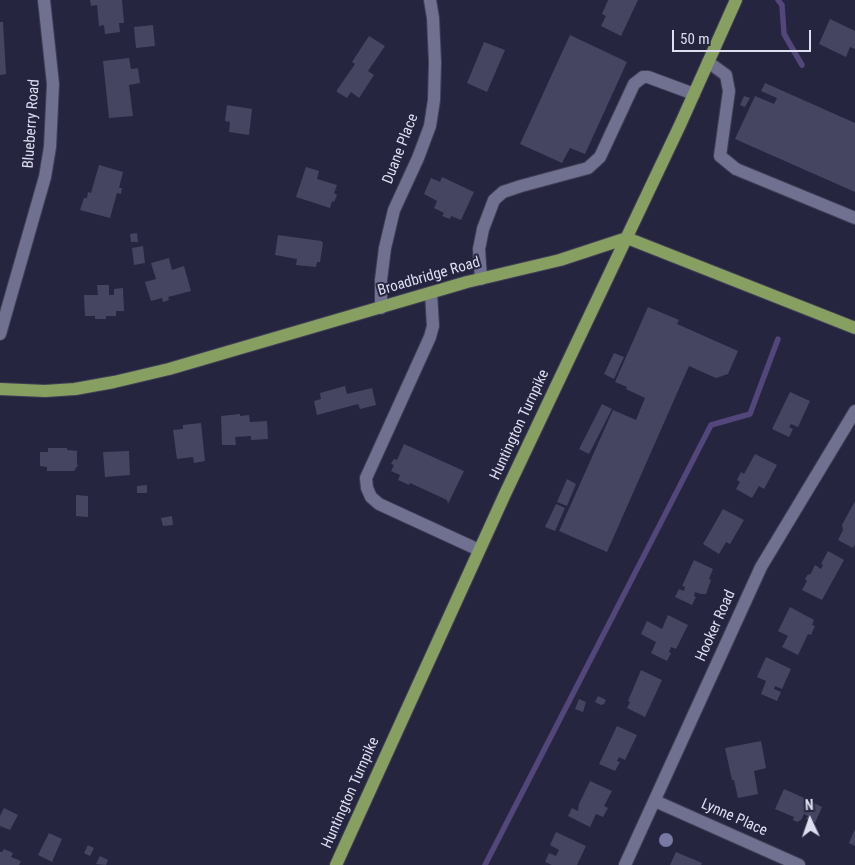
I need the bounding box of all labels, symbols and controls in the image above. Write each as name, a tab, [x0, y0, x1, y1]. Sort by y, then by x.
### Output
scale bar	[675, 20, 814, 52]
text: 50 m	[680, 30, 710, 48]
street label: Blueberry Road	[20, 79, 44, 169]
street label: Duane Place	[379, 111, 423, 187]
street label: Broadbridge Road	[376, 254, 482, 300]
street label: Huntington Turnpike	[487, 367, 553, 483]
street label: Hooker Road	[692, 588, 740, 664]
street label: Huntington Turnpike	[318, 735, 384, 851]
street label: Lynne Place	[698, 795, 770, 841]
north arrow	[785, 795, 835, 845]
text: N	[805, 797, 814, 813]

